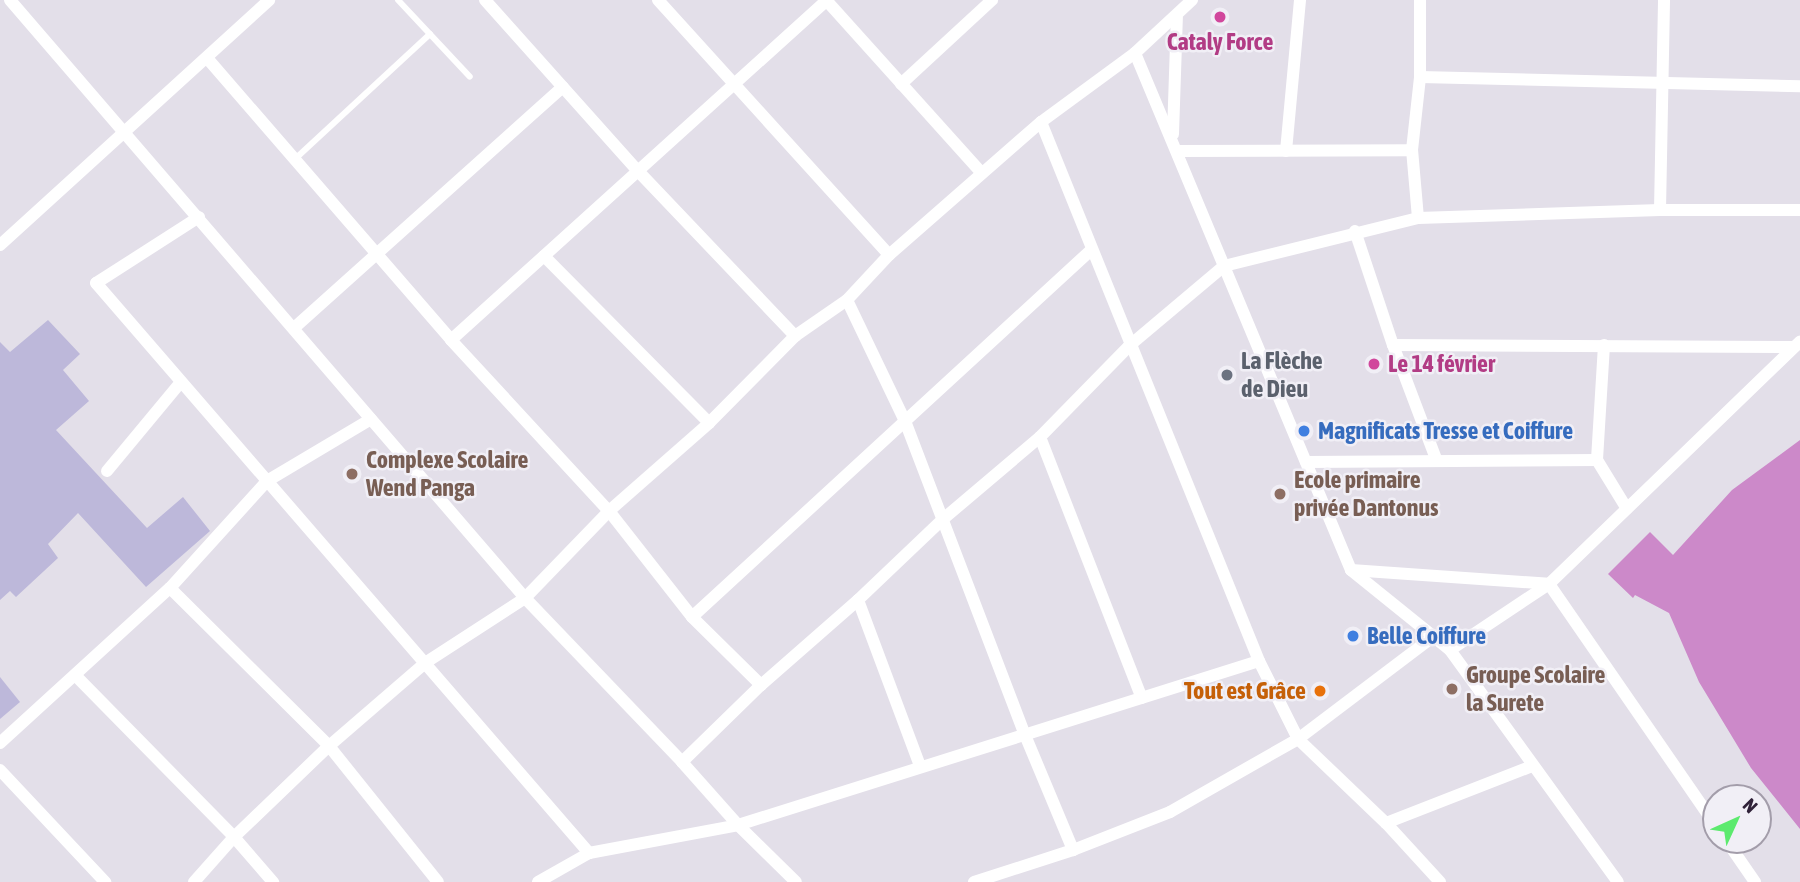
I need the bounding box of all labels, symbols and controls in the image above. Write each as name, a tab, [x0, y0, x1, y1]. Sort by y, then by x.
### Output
marker: Cataly Force	[1212, 9, 1228, 25]
place label: Cataly Force	[1167, 28, 1273, 56]
place label: La Flèche de Dieu	[1241, 347, 1323, 403]
place label: Le 14 février	[1388, 350, 1495, 378]
marker: Le 14 février	[1366, 356, 1382, 372]
marker: La Flèche de Dieu	[1219, 367, 1235, 383]
place label: Magnificats Tresse et Coiffure	[1318, 417, 1573, 445]
marker: Magnificats Tresse et Coiffure	[1296, 423, 1312, 439]
place label: Complexe Scolaire Wend Panga	[366, 446, 528, 502]
marker: Complexe Scolaire Wend Panga	[344, 466, 360, 482]
place label: Ecole primaire privée Dantonus	[1294, 466, 1438, 522]
marker: Ecole primaire privée Dantonus	[1272, 486, 1288, 502]
place label: Belle Coiffure	[1367, 622, 1486, 650]
marker: Belle Coiffure	[1345, 628, 1361, 644]
place label: Groupe Scolaire la Surete	[1466, 661, 1605, 717]
place label: Tout est Grâce	[1184, 677, 1306, 705]
marker: Groupe Scolaire la Surete	[1444, 681, 1460, 697]
marker: Tout est Grâce	[1312, 683, 1328, 699]
north arrow	[1702, 784, 1772, 854]
text: N	[1739, 794, 1762, 817]

